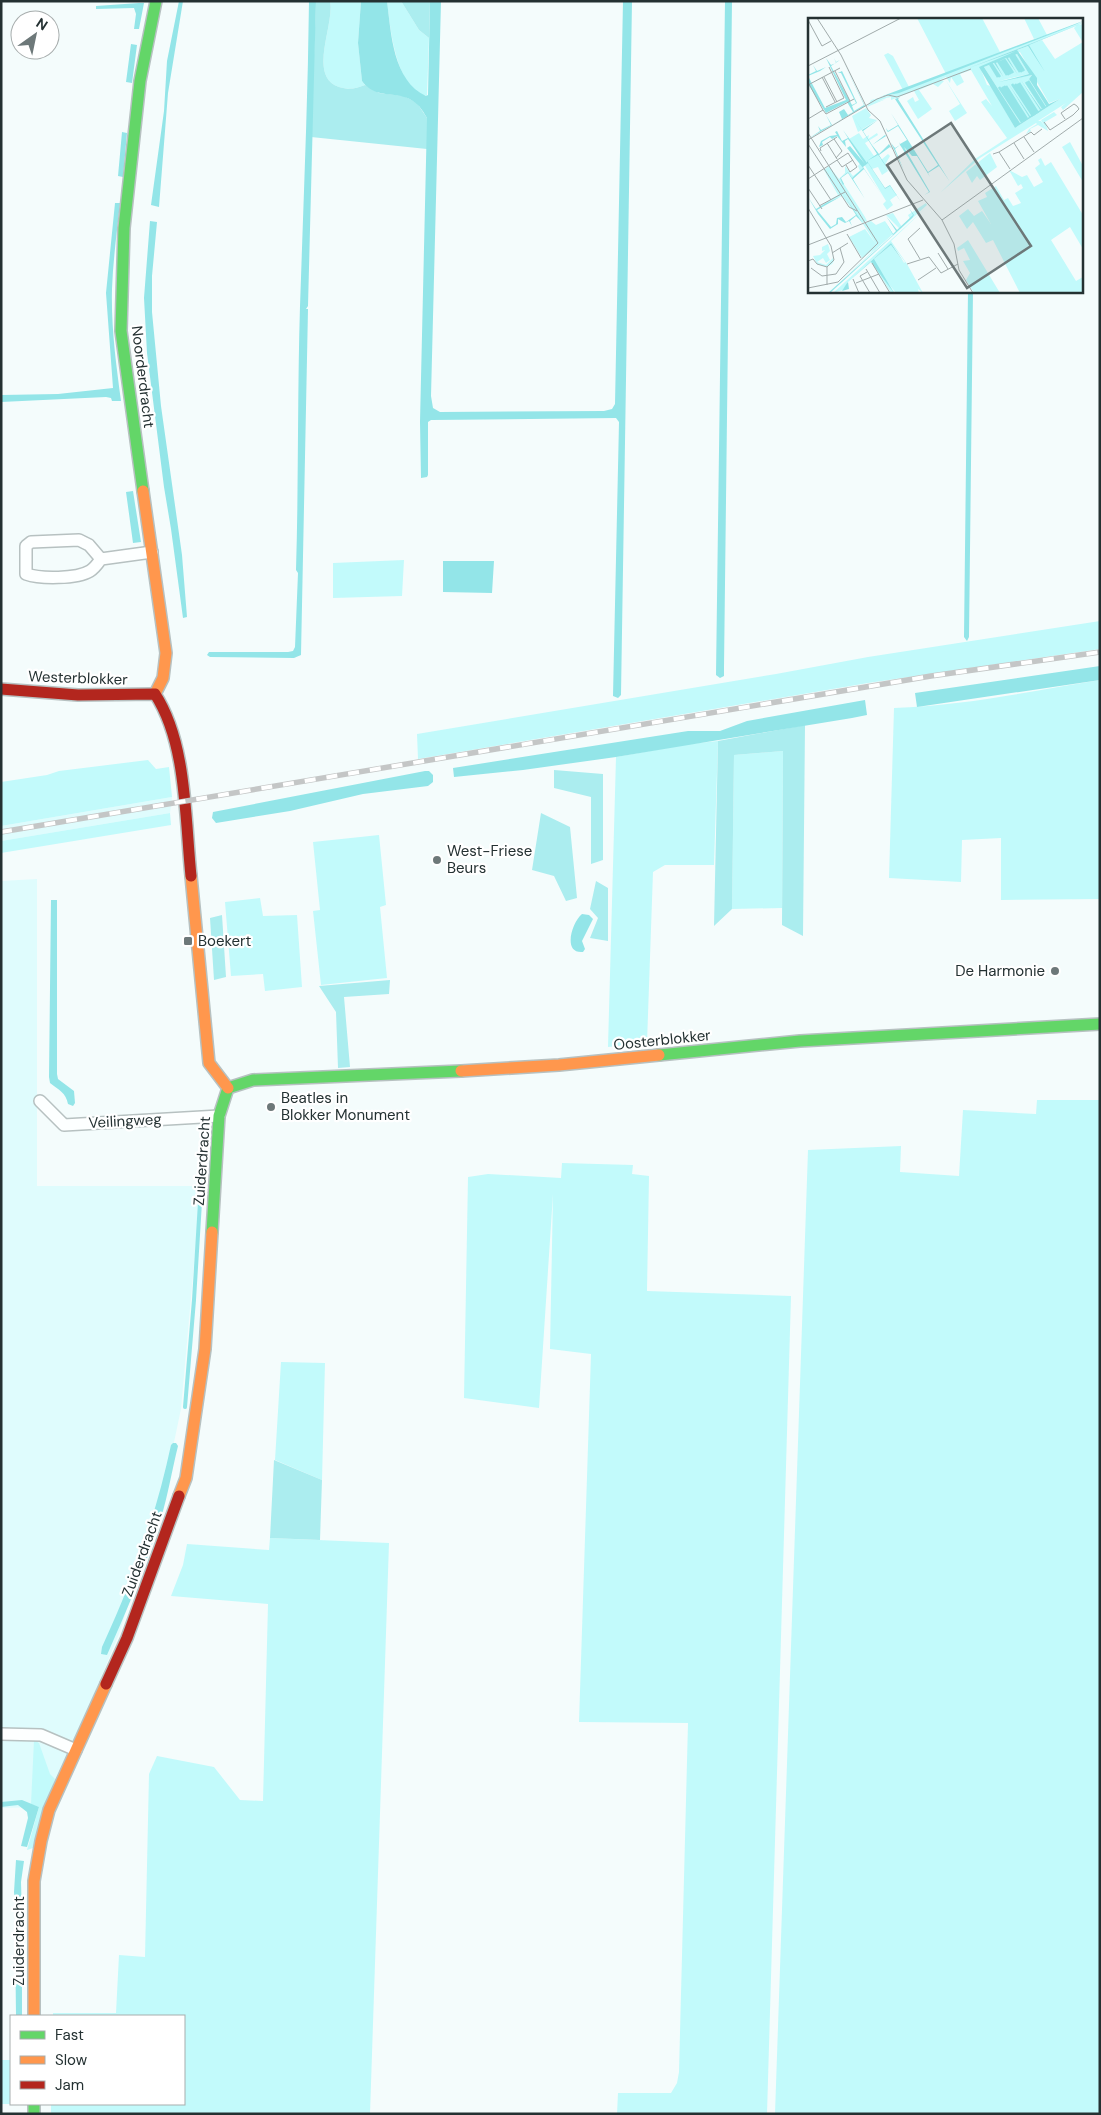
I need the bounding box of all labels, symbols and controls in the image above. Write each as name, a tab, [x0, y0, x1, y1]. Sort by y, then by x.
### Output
north arrow	[10, 10, 60, 60]
text: N	[33, 14, 51, 34]
inset map	[808, 18, 1084, 292]
street label: Noorderdracht	[127, 325, 159, 429]
street label: Westerblokker	[28, 666, 129, 690]
place label: West-Friese Beurs	[447, 841, 532, 878]
marker: West-Friese Beurs	[431, 854, 443, 866]
place label: Boekert	[198, 931, 252, 951]
marker: Boekert	[182, 935, 194, 947]
place label: De Harmonie	[955, 961, 1045, 981]
marker: De Harmonie	[1049, 965, 1061, 977]
street label: Oosterblokker	[612, 1025, 712, 1055]
place label: Beatles in Blokker Monument	[281, 1088, 410, 1125]
marker: Beatles in Blokker Monument	[265, 1101, 277, 1113]
street label: Veilingweg	[88, 1109, 162, 1133]
street label: Zuiderdracht	[189, 1115, 215, 1206]
street label: Zuiderdracht	[117, 1508, 167, 1600]
street label: Zuiderdracht	[9, 1896, 29, 1986]
legend	[10, 2015, 185, 2105]
text: Fast	[55, 2025, 84, 2045]
text: Slow	[55, 2050, 88, 2070]
text: Jam	[55, 2075, 84, 2095]

